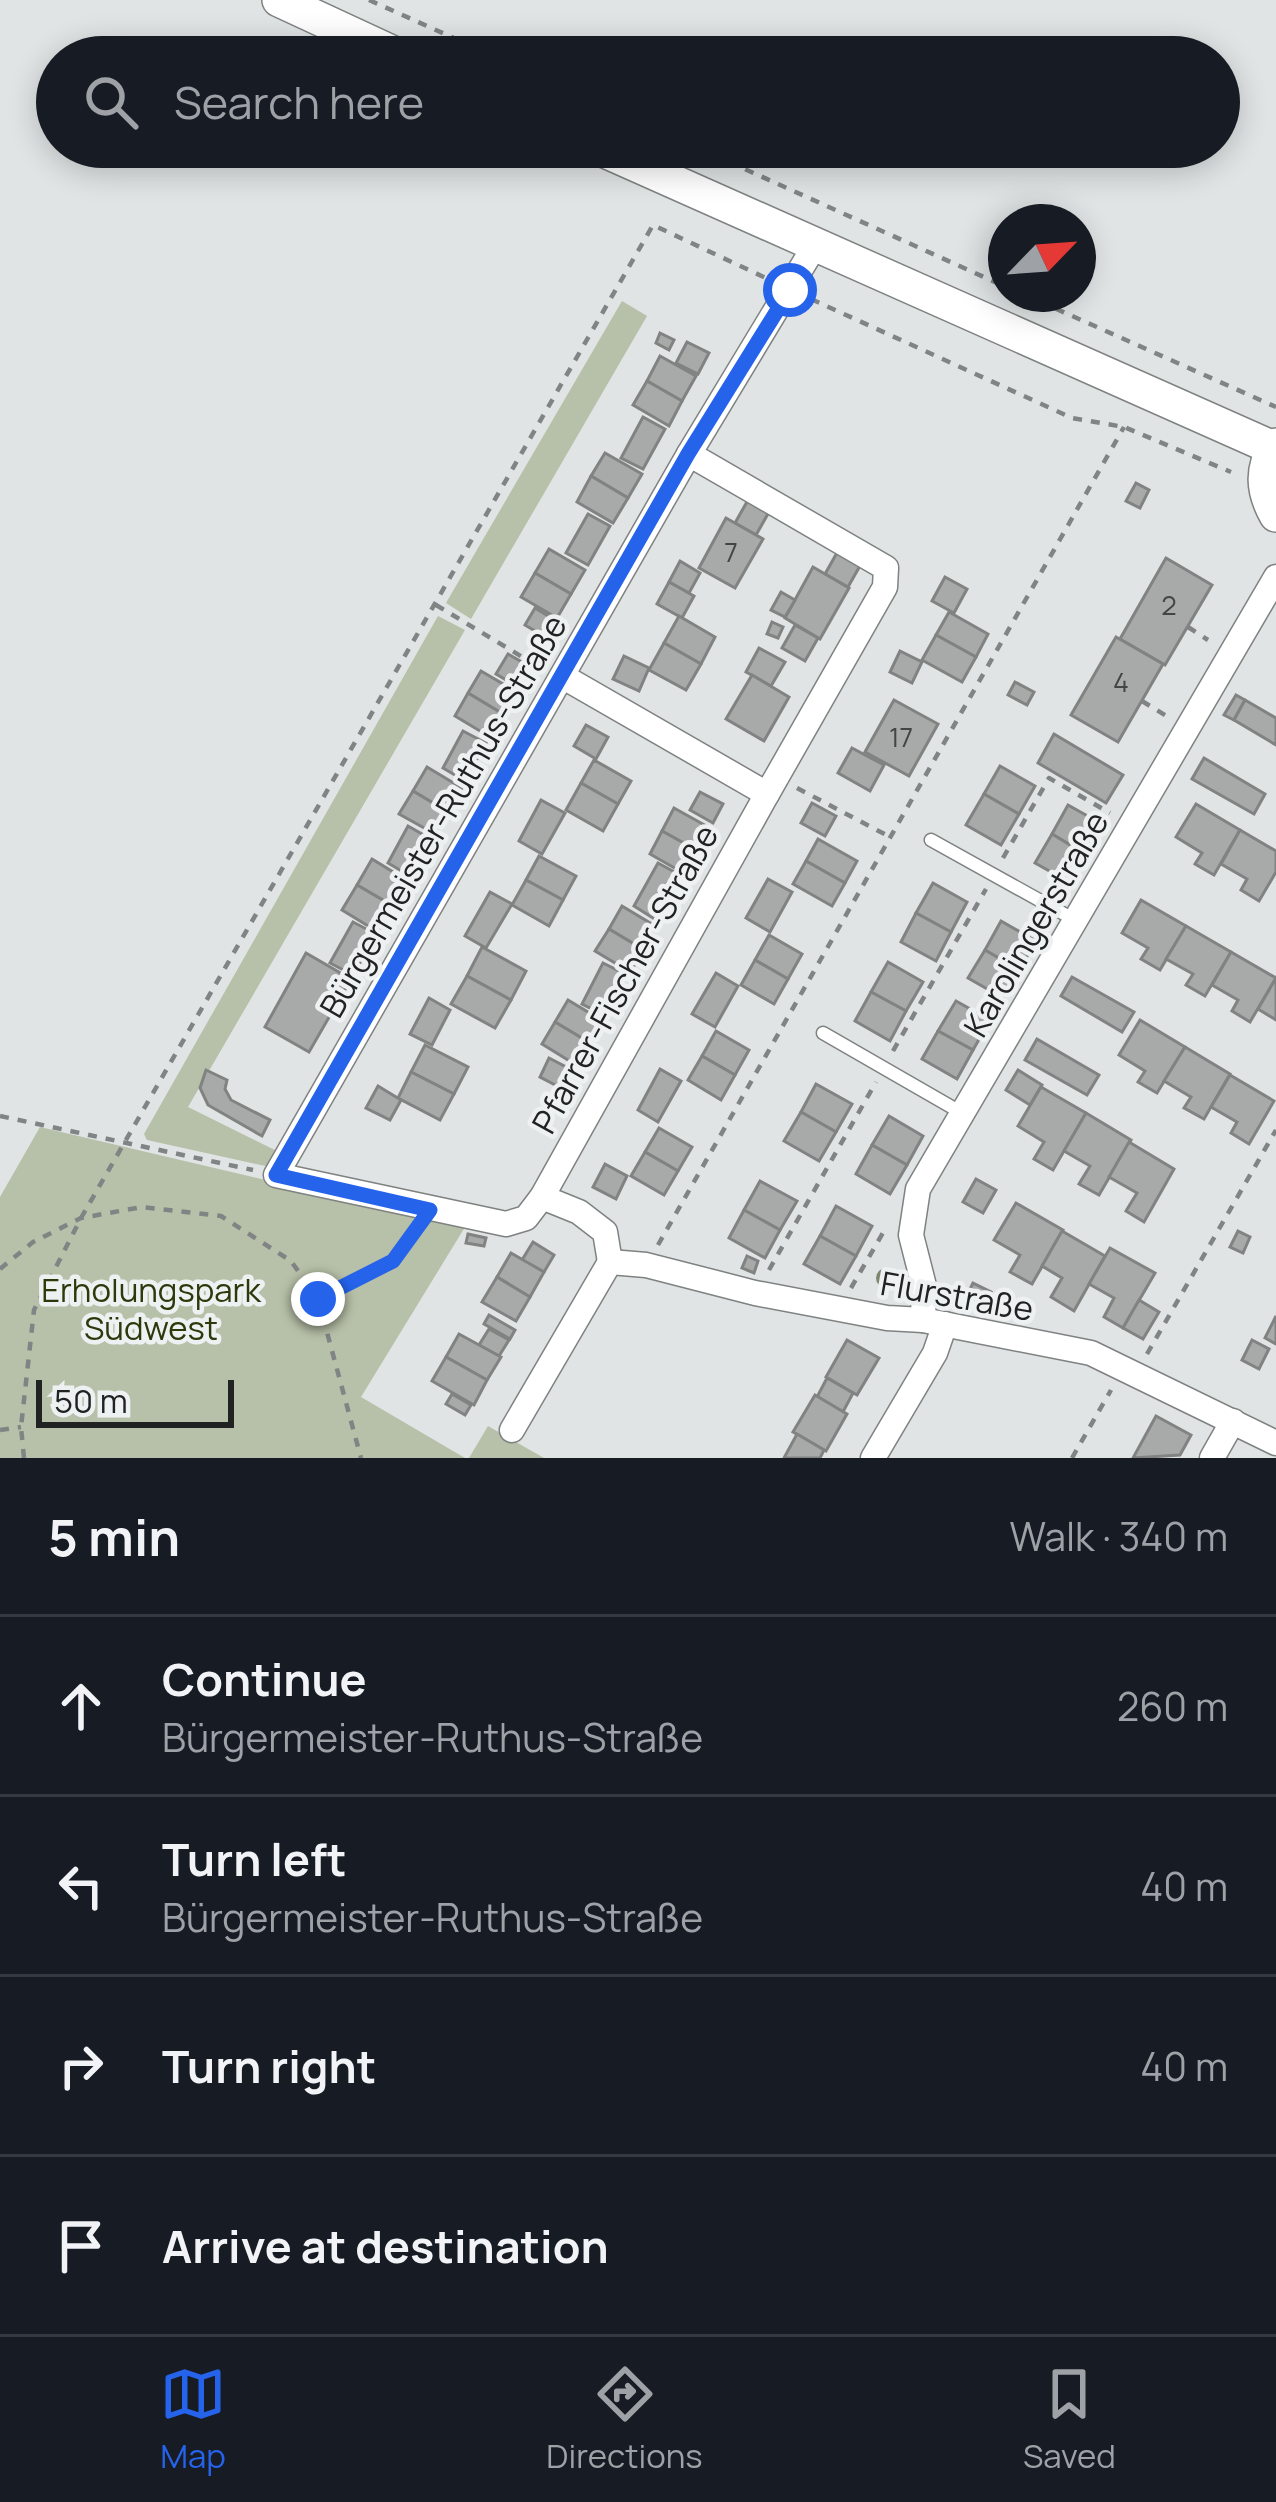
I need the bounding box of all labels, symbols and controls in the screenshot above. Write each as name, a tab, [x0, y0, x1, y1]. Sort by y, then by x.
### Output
search box	[36, 36, 1240, 168]
icon: search	[78, 69, 144, 135]
text: Search here	[174, 71, 424, 133]
north arrow	[988, 204, 1096, 312]
route start	[763, 263, 817, 317]
house number: 7	[724, 533, 738, 570]
house number: 2	[1161, 586, 1177, 623]
street label: Bürgermeister-Ruthus-Straße	[309, 606, 576, 1025]
house number: 4	[1113, 663, 1129, 700]
house number: 17	[889, 718, 913, 755]
street label: Karolingerstraße	[953, 803, 1118, 1045]
street label: Pfarrer-Fischer-Straße	[521, 817, 728, 1141]
street label: Flurstraße	[877, 1260, 1037, 1331]
park label: Erholungspark Südwest	[41, 1267, 262, 1350]
route end	[291, 1272, 345, 1326]
scale bar	[36, 1374, 234, 1427]
text: 50 m	[54, 1378, 128, 1423]
text: 5 min	[48, 1502, 180, 1571]
text: Walk · 340 m	[1010, 1509, 1228, 1563]
text: Continue	[162, 1648, 367, 1710]
icon: ahead	[48, 1673, 114, 1739]
text: 260 m	[1117, 1679, 1228, 1733]
text: Bürgermeister-Ruthus-Straße	[162, 1710, 703, 1764]
text: Turn left	[162, 1828, 347, 1890]
icon: left	[48, 1853, 114, 1919]
text: 40 m	[1140, 1859, 1228, 1913]
text: Bürgermeister-Ruthus-Straße	[162, 1890, 703, 1944]
icon: right	[48, 2033, 114, 2099]
text: Turn right	[162, 2035, 376, 2097]
text: 40 m	[1140, 2039, 1228, 2093]
icon: arrive	[48, 2213, 114, 2279]
text: Arrive at destination	[162, 2215, 609, 2277]
tab: Map	[160, 2361, 226, 2478]
tab: Directions	[546, 2361, 703, 2478]
tab: Saved	[1023, 2361, 1116, 2478]

